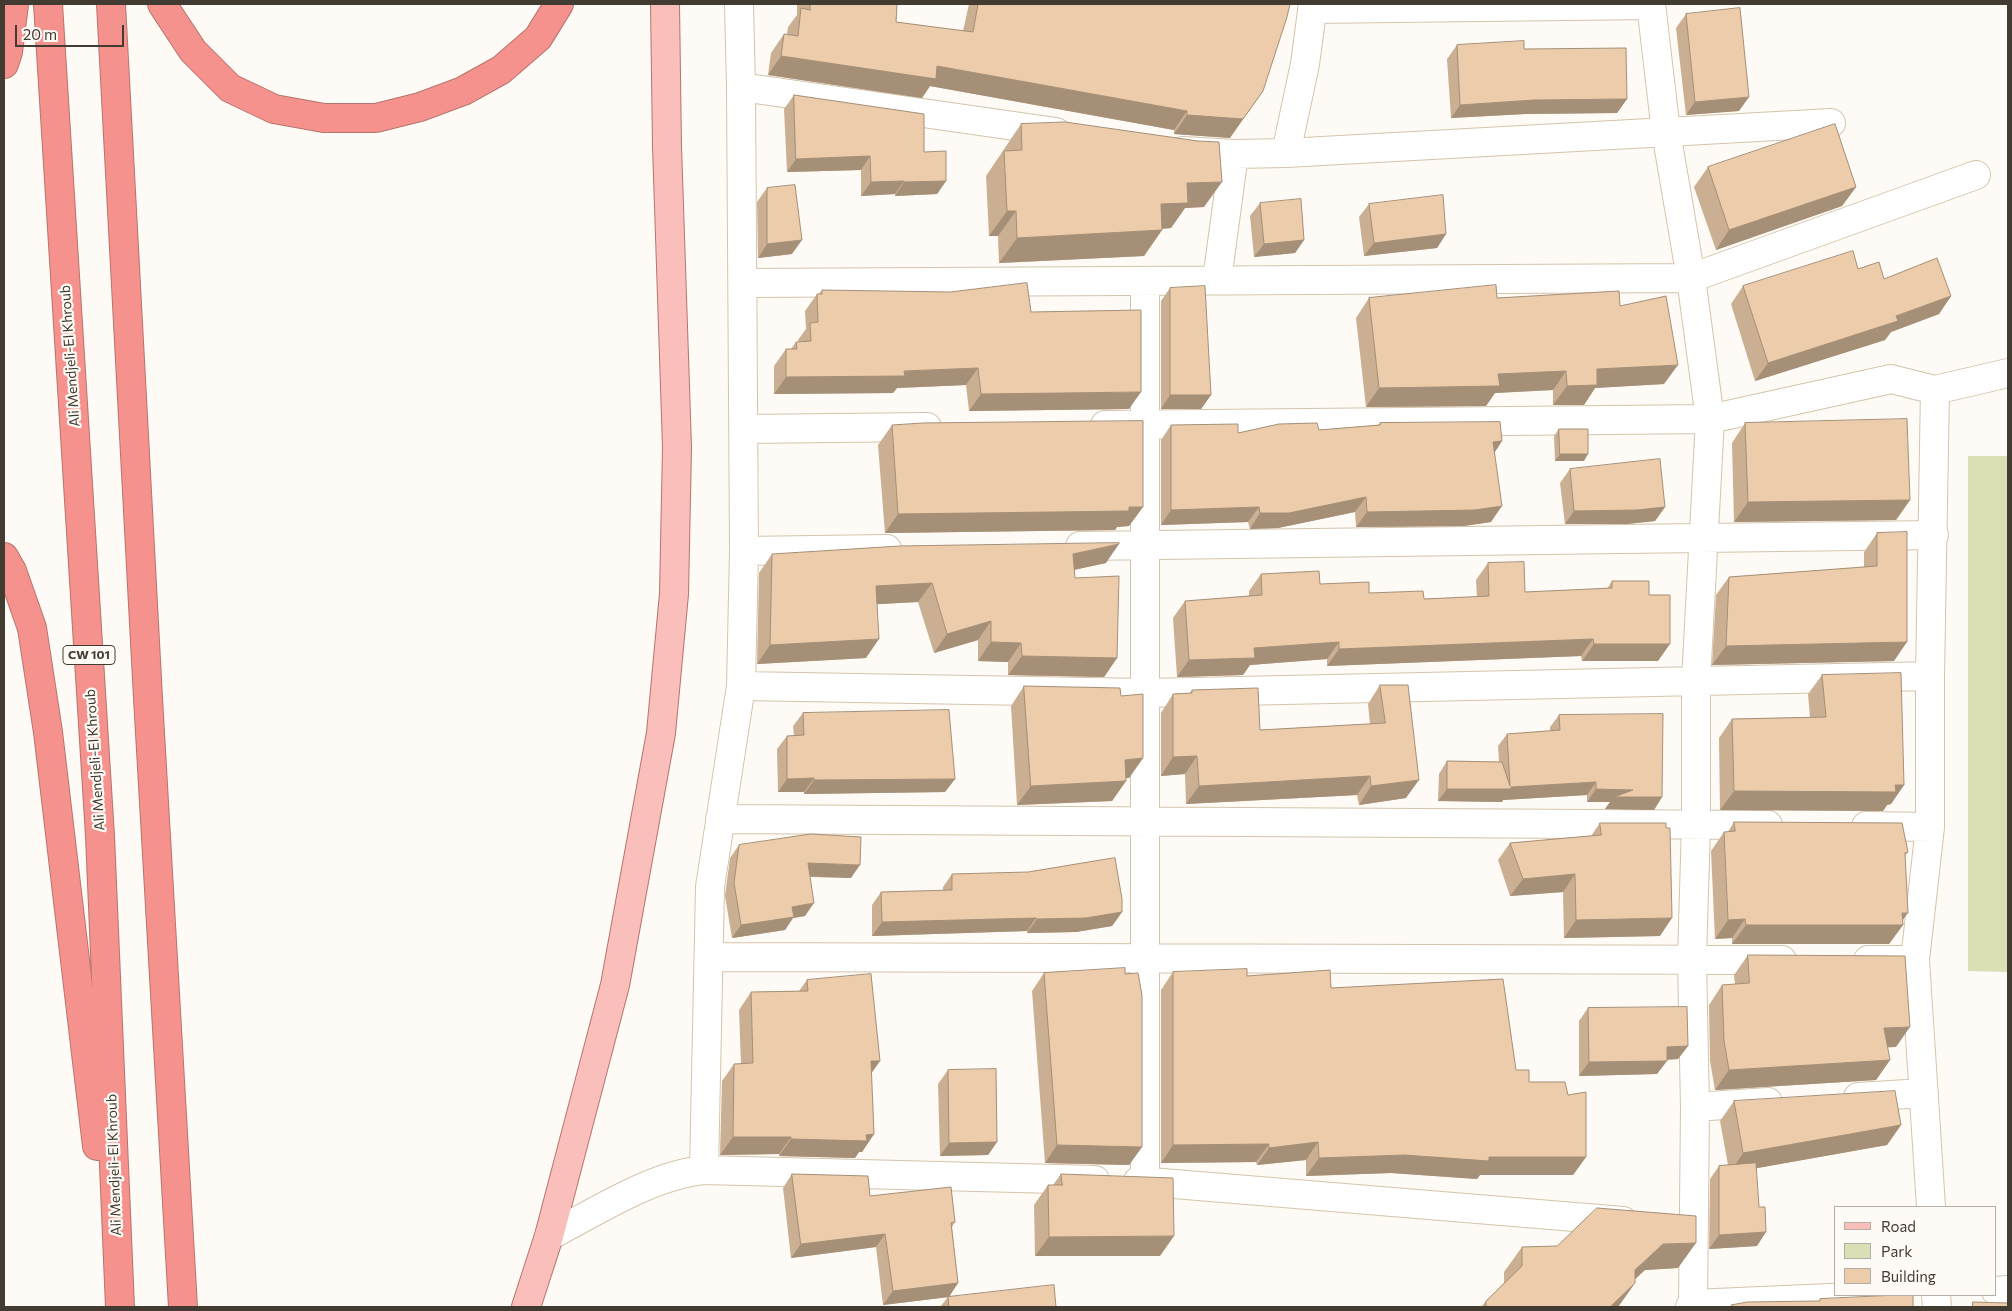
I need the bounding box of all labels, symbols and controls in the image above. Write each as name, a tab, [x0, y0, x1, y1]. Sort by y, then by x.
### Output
scale bar	[18, 15, 126, 47]
text: 20 m	[23, 25, 57, 43]
street label: Ali Mendjeli-El Khroub	[57, 285, 83, 427]
road number: CW 101	[63, 646, 115, 664]
street label: Ali Mendjeli-El Khroub	[82, 689, 108, 831]
street label: Ali Mendjeli-El Khroub	[103, 1094, 125, 1236]
legend	[1834, 1206, 1997, 1296]
text: Road	[1881, 1217, 1916, 1235]
text: Park	[1881, 1242, 1912, 1260]
text: Building	[1881, 1267, 1936, 1285]

